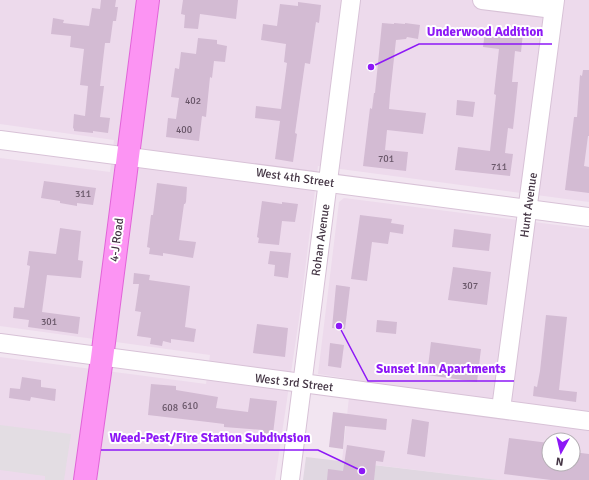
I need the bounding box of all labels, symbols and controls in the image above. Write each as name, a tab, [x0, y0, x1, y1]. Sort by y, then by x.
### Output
callout: Underwood Addition	[419, 19, 552, 44]
text: Underwood Addition	[427, 24, 543, 40]
house number: 402	[185, 95, 201, 107]
house number: 400	[176, 124, 192, 136]
house number: 701	[378, 153, 394, 165]
house number: 711	[491, 161, 507, 173]
street label: West 4th Street	[255, 165, 335, 191]
street label: Hunt Avenue	[517, 171, 541, 239]
house number: 311	[75, 188, 91, 200]
street label: Rohan Avenue	[309, 203, 333, 277]
street label: 4-J Road	[107, 217, 127, 263]
house number: 307	[462, 280, 478, 292]
house number: 301	[41, 316, 57, 328]
callout: Sunset Inn Apartments	[368, 356, 514, 381]
text: Sunset Inn Apartments	[376, 361, 506, 377]
street label: West 3rd Street	[254, 371, 334, 395]
house number: 610	[182, 400, 198, 412]
house number: 608	[162, 402, 178, 414]
callout: Weed-Pest/Fire Station Subdivision	[101, 425, 318, 450]
text: Weed-Pest/Fire Station Subdivision	[109, 430, 311, 446]
north arrow	[541, 432, 581, 472]
text: N	[555, 454, 564, 468]

